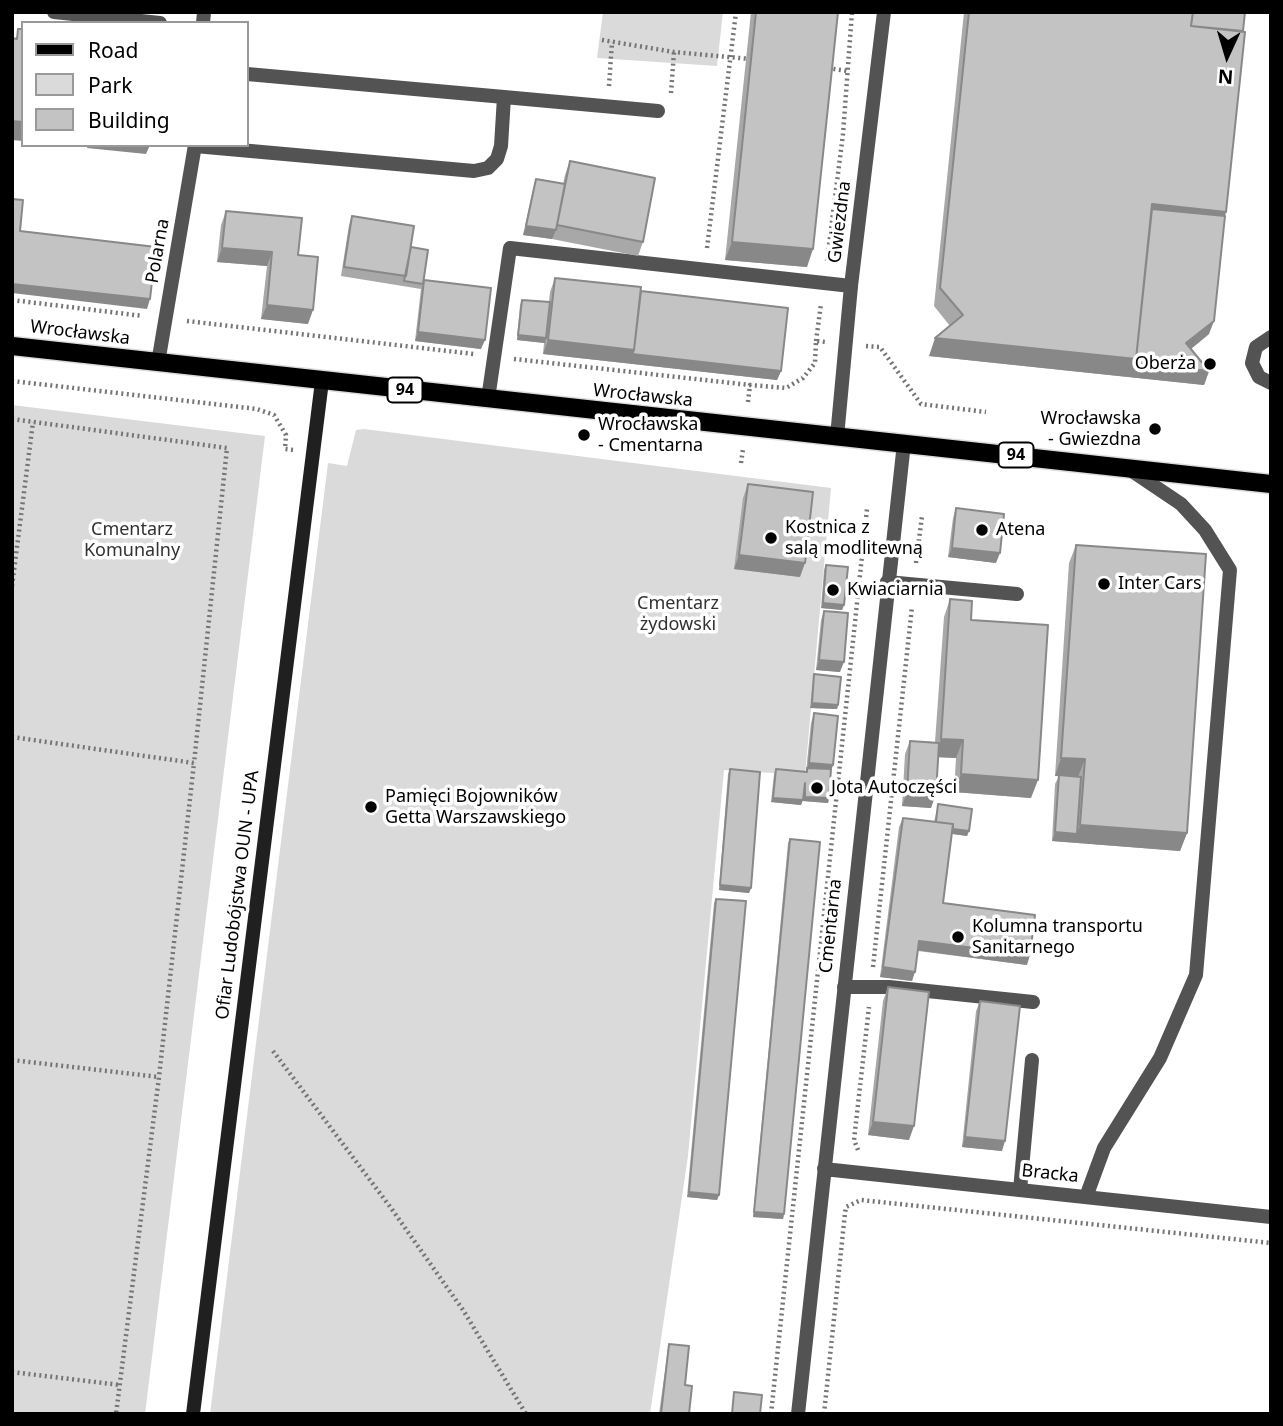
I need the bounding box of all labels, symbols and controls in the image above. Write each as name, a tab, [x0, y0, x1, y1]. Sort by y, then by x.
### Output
legend	[21, 21, 248, 147]
north arrow	[1192, 21, 1262, 91]
text: Road	[88, 36, 138, 64]
text: N	[1217, 63, 1234, 90]
text: Park	[88, 71, 132, 99]
text: Building	[88, 106, 170, 134]
street label: Gwiezdna	[824, 180, 856, 264]
street label: Polarna	[142, 217, 174, 285]
street label: Wrocławska	[29, 316, 131, 350]
place label: Oberża	[1135, 353, 1196, 375]
marker: Oberża	[1202, 356, 1218, 372]
road number: 94	[388, 378, 422, 402]
street label: Wrocławska	[592, 380, 694, 412]
place label: Wrocławska - Gwiezdna	[1041, 408, 1141, 450]
place label: Wrocławska - Cmentarna	[598, 414, 703, 457]
marker: Wrocławska - Gwiezdna	[1147, 421, 1163, 437]
marker: Wrocławska - Cmentarna	[576, 427, 592, 443]
road number: 94	[998, 442, 1034, 468]
place label: Kostnica z salą modlitewną	[785, 517, 923, 560]
park label: Cmentarz Komunalny	[84, 519, 180, 562]
place label: Atena	[996, 519, 1045, 541]
marker: Atena	[974, 522, 990, 538]
marker: Kostnica z salą modlitewną	[763, 530, 779, 546]
place label: Inter Cars	[1118, 573, 1202, 595]
marker: Inter Cars	[1096, 576, 1112, 592]
place label: Kwiaciarnia	[847, 579, 944, 601]
marker: Kwiaciarnia	[825, 582, 841, 598]
park label: Cmentarz żydowski	[637, 593, 719, 636]
street label: Ofiar Ludobójstwa OUN - UPA	[212, 769, 264, 1021]
place label: Jota Autoczęści	[831, 777, 957, 799]
marker: Jota Autoczęści	[809, 780, 825, 796]
place label: Pamięci Bojowników Getta Warszawskiego	[385, 786, 566, 828]
marker: Pamięci Bojowników Getta Warszawskiego	[363, 799, 379, 815]
street label: Cmentarna	[815, 878, 847, 974]
place label: Kolumna transportu Sanitarnego	[972, 916, 1143, 958]
marker: Kolumna transportu Sanitarnego	[950, 929, 966, 945]
street label: Bracka	[1020, 1160, 1080, 1188]

